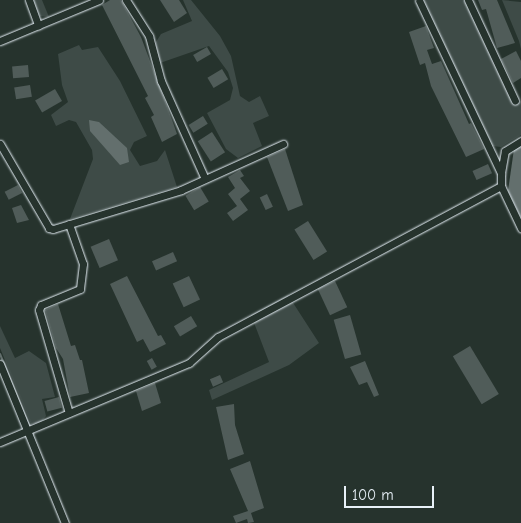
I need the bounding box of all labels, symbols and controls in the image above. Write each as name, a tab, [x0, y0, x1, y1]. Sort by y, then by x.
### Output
scale bar	[346, 476, 436, 508]
text: 100 m	[352, 486, 394, 504]

